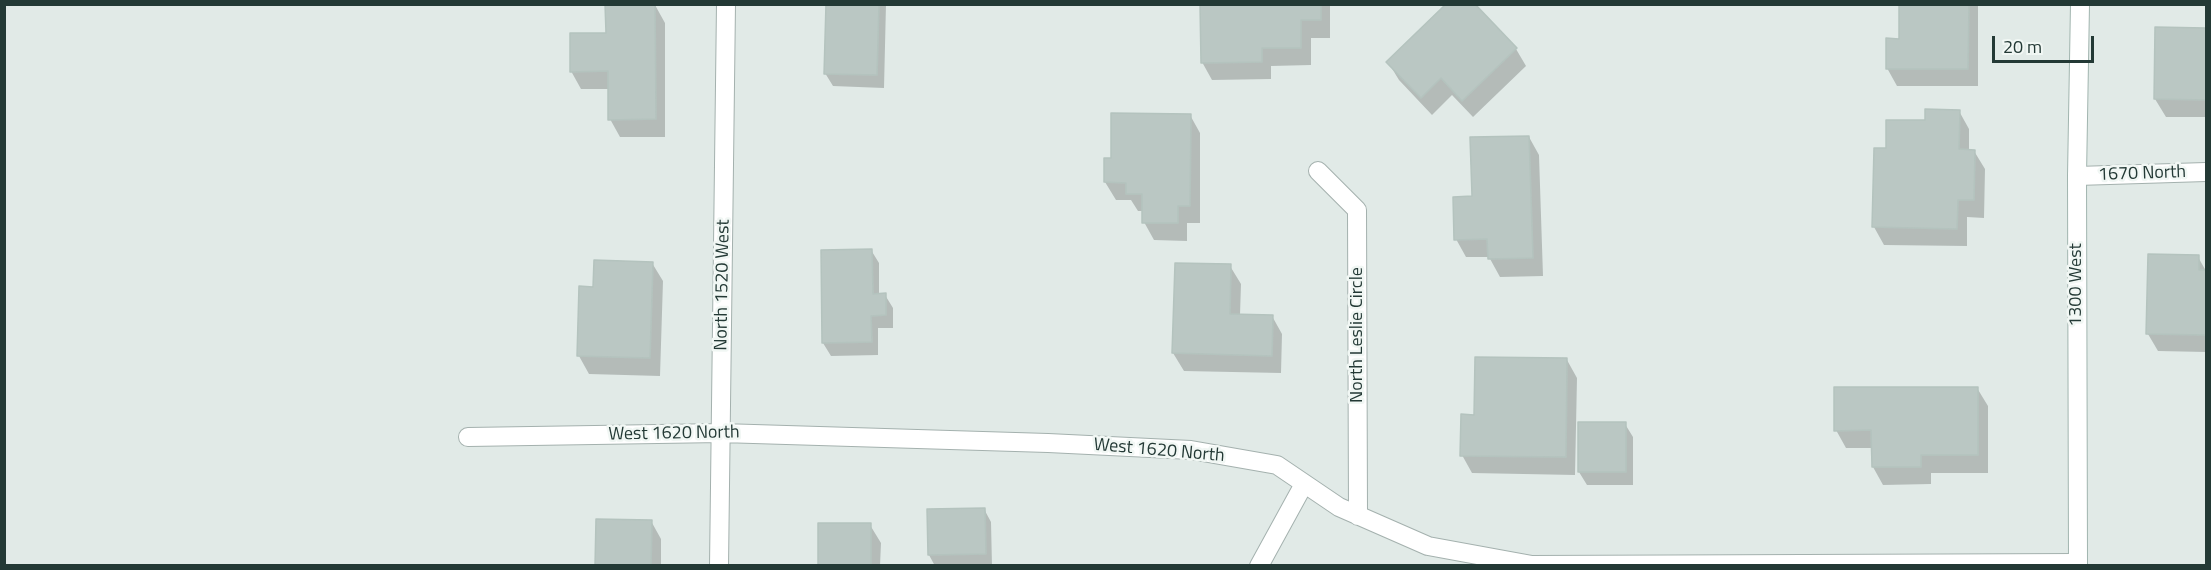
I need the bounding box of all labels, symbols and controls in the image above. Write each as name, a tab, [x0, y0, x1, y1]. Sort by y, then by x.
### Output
scale bar	[1995, 24, 2097, 62]
text: 20 m	[2003, 33, 2042, 60]
street label: 1670 North	[2098, 162, 2186, 186]
street label: North 1520 West	[711, 219, 735, 351]
street label: 1300 West	[2066, 243, 2088, 327]
street label: North Leslie Circle	[1347, 267, 1369, 403]
street label: West 1620 North	[608, 422, 740, 446]
street label: West 1620 North	[1093, 435, 1225, 467]

